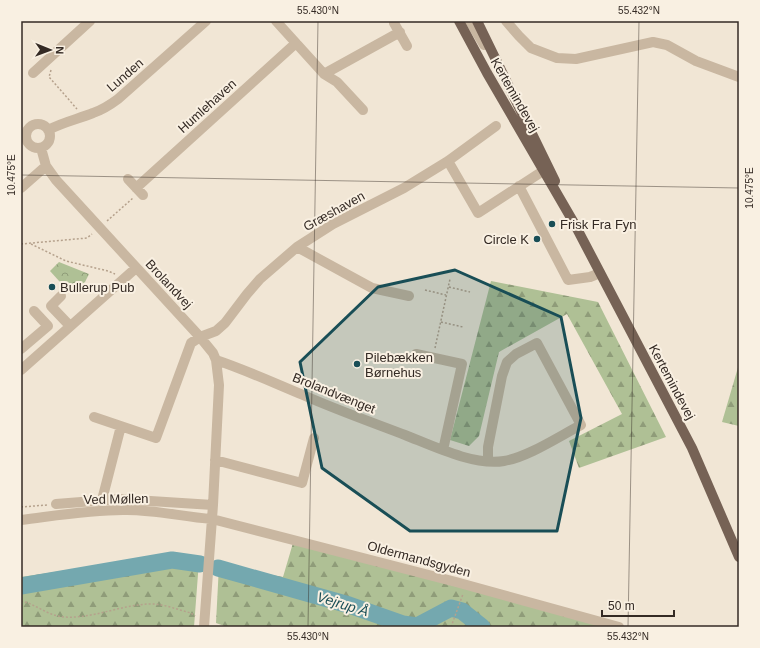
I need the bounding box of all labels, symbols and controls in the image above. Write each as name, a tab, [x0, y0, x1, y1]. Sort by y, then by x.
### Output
text: 55.430°N	[297, 5, 339, 16]
text: 55.432°N	[618, 5, 660, 16]
north arrow	[30, 30, 70, 70]
text: N	[54, 46, 66, 54]
street label: Lunden	[104, 55, 146, 95]
street label: Kertemindevej	[488, 55, 542, 135]
street label: Humlehaven	[175, 76, 239, 136]
text: 10.475°E	[6, 154, 17, 196]
text: 10.475°E	[744, 167, 755, 209]
street label: Græshaven	[301, 188, 367, 234]
place label: Frisk Fra Fyn	[560, 217, 637, 232]
marker: Frisk Fra Fyn	[547, 219, 557, 229]
place label: Circle K	[483, 232, 529, 247]
marker: Circle K	[532, 234, 542, 244]
street label: Brolandvej	[143, 256, 196, 312]
place label: Bullerup Pub	[60, 280, 134, 295]
marker: Bullerup Pub	[47, 282, 57, 292]
street label: Kertemindevej	[646, 342, 698, 422]
place label: Pilebækken Børnehus	[365, 350, 433, 380]
marker: Pilebækken Børnehus	[352, 359, 362, 369]
street label: Brolandvænget	[290, 370, 378, 417]
street label: Ved Møllen	[83, 491, 149, 507]
street label: Oldermandsgyden	[366, 538, 472, 580]
water label: Vejrup Å	[315, 589, 371, 619]
scale bar	[602, 592, 674, 618]
text: 50 m	[608, 599, 635, 613]
text: 55.430°N	[287, 631, 329, 642]
text: 55.432°N	[607, 631, 649, 642]

